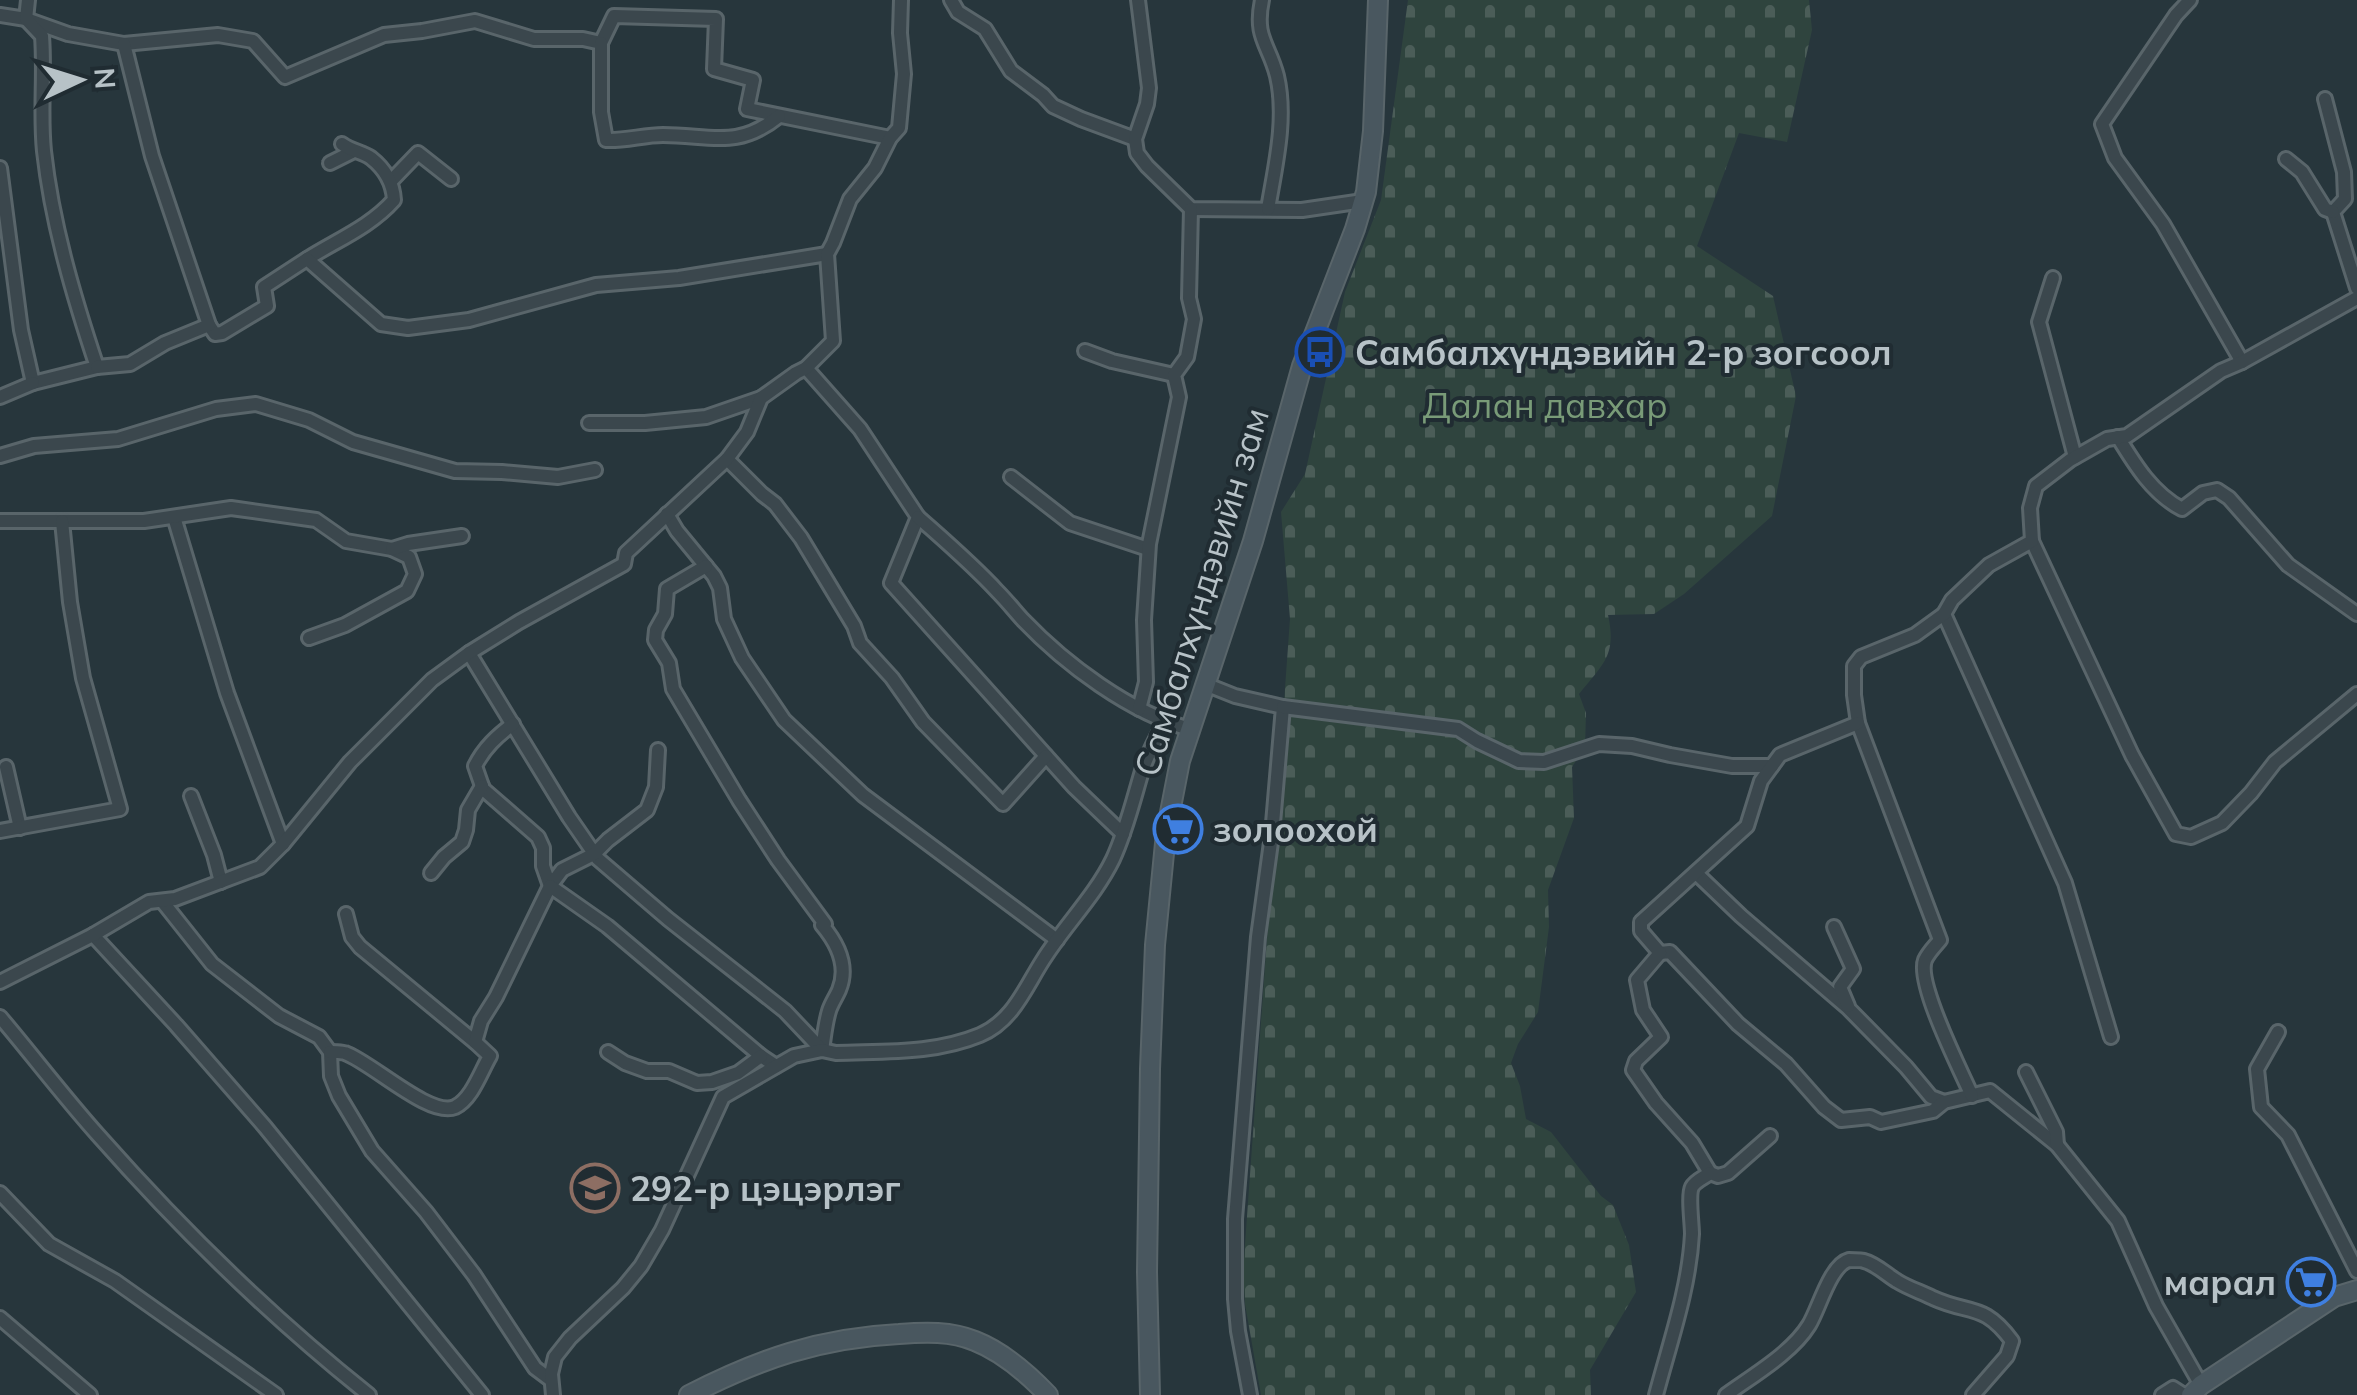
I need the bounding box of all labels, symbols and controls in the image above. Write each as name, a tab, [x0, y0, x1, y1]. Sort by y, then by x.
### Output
north arrow	[30, 30, 130, 130]
text: N	[87, 66, 124, 90]
bus stop icon: Самбалхүндэвийн 2-р зогсоол	[1294, 326, 1346, 378]
place label: Самбалхүндэвийн 2-р зогсоол	[1355, 330, 1892, 374]
park label: Далан давхар	[1422, 383, 1668, 427]
street label: Самбалхүндэвийн зам	[1124, 403, 1278, 781]
supermarket icon: золоохой	[1152, 803, 1204, 855]
place label: золоохой	[1213, 807, 1378, 851]
school or university icon: 292-р цэцэрлэг	[569, 1162, 621, 1214]
place label: 292-р цэцэрлэг	[630, 1166, 901, 1210]
supermarket icon: марал	[2285, 1256, 2337, 1308]
place label: марал	[2164, 1260, 2276, 1304]

